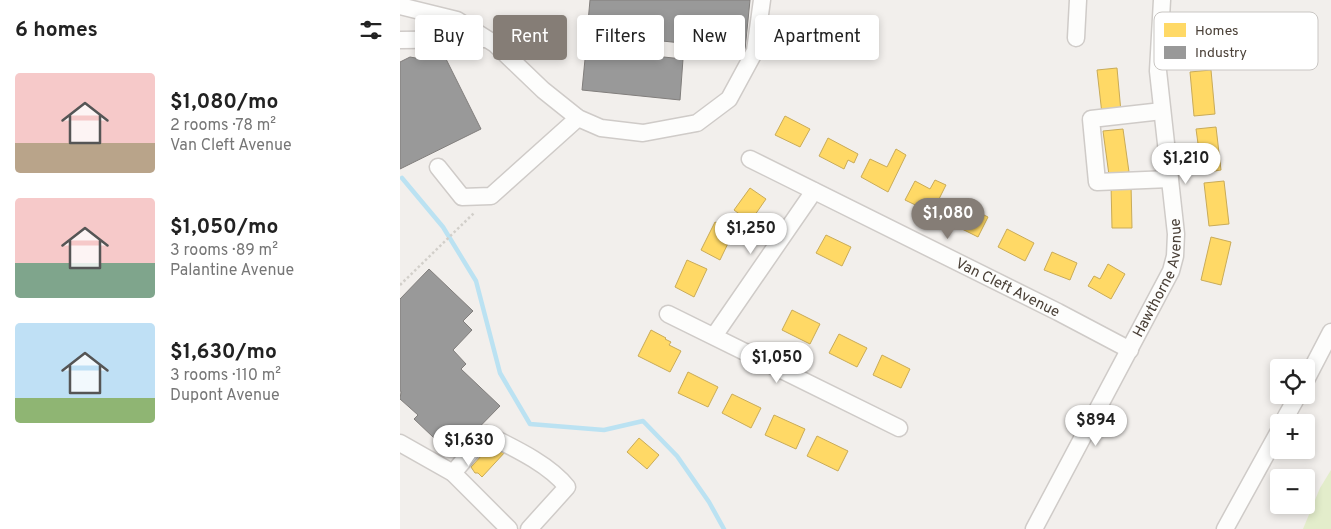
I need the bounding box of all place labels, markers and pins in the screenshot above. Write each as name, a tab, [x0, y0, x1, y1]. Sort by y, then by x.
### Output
pin: $1,210	[1145, 142, 1227, 185]
pin: $1,080	[907, 198, 989, 240]
pin: $1,250	[710, 212, 792, 255]
pin: $1,050	[736, 342, 818, 384]
pin: $894	[1066, 404, 1126, 447]
pin: $1,630	[428, 424, 510, 467]

